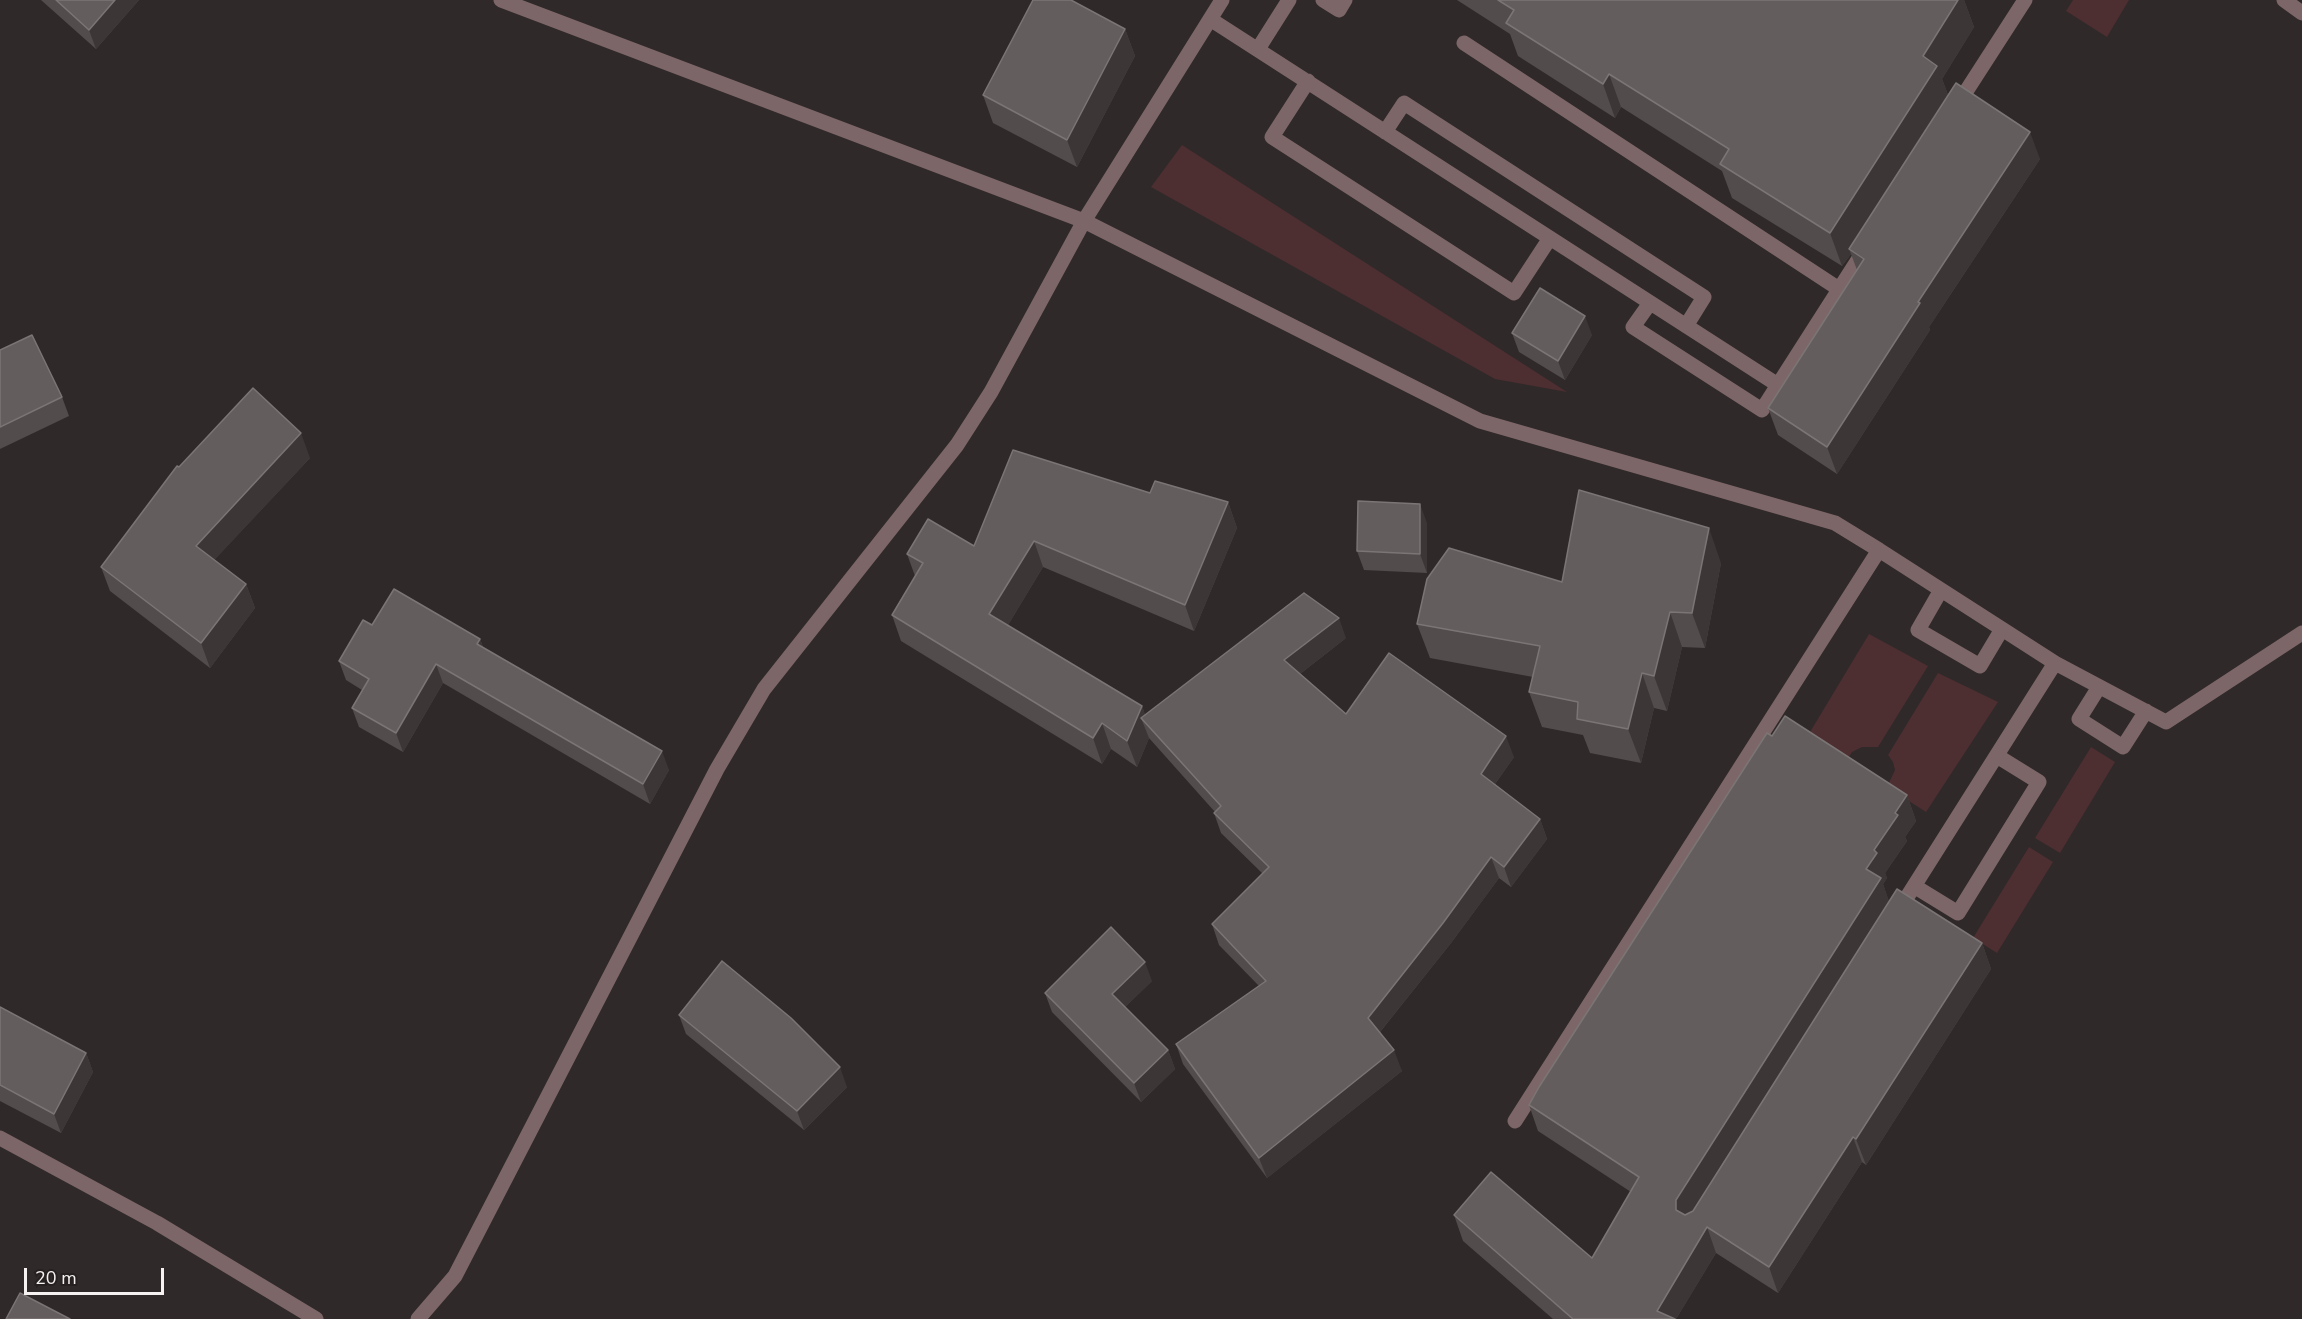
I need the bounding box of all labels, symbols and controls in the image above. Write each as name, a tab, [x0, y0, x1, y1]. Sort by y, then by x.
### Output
scale bar	[27, 1256, 166, 1294]
text: 20 m	[35, 1266, 77, 1290]

